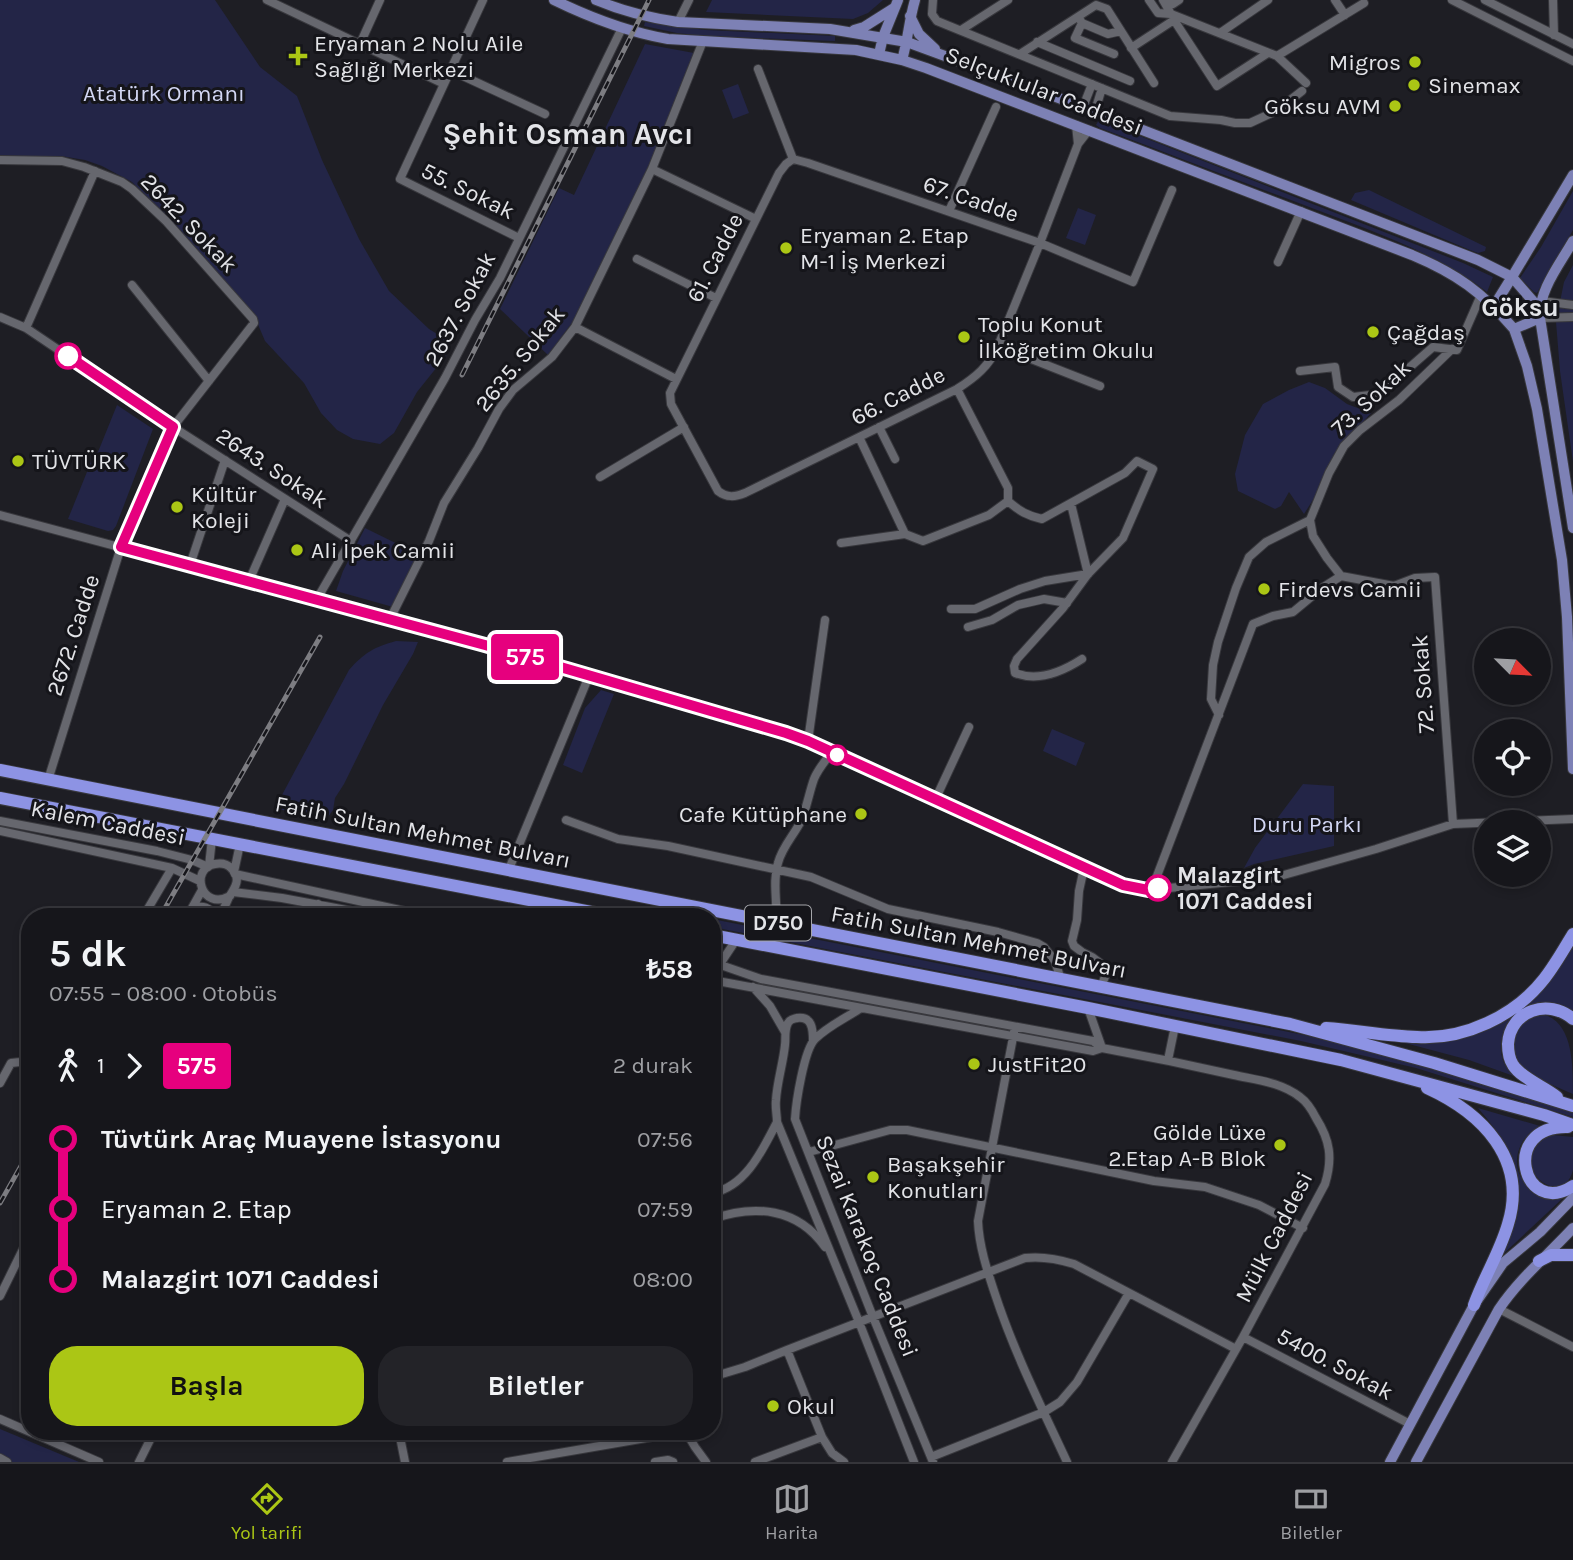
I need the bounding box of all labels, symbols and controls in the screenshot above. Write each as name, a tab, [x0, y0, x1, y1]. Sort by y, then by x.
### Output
place label: Eryaman 2 Nolu Aile Sağlığı Merkezi	[314, 30, 523, 83]
street label: Selçuklular Caddesi	[942, 41, 1146, 141]
marker: Eryaman 2 Nolu Aile Sağlığı Merkezi	[288, 46, 308, 66]
place label: Migros	[1329, 49, 1401, 76]
marker: Migros	[1407, 54, 1423, 70]
place label: Sinemax	[1428, 72, 1521, 99]
marker: Sinemax	[1406, 77, 1422, 93]
park label: Atatürk Ormanı	[83, 80, 245, 107]
place label: Göksu AVM	[1264, 93, 1381, 120]
marker: Göksu AVM	[1387, 98, 1403, 114]
district label: Şehit Osman Avcı	[442, 116, 694, 152]
street label: 55. Sokak	[417, 157, 519, 225]
street label: 2642. Sokak	[135, 168, 243, 278]
street label: 67. Cadde	[920, 170, 1022, 228]
street label: 61. Cadde	[681, 209, 749, 307]
place label: Eryaman 2. Etap M-1 İş Merkezi	[800, 222, 969, 275]
marker: Eryaman 2. Etap M-1 İş Merkezi	[778, 240, 794, 256]
street label: 2637. Sokak	[419, 247, 501, 371]
district label: Göksu	[1481, 292, 1559, 323]
street label: 2635. Sokak	[469, 301, 571, 417]
place label: Toplu Konut İlköğretim Okulu	[978, 311, 1154, 364]
place label: Çağdaş	[1387, 319, 1465, 346]
marker: Çağdaş	[1365, 324, 1381, 340]
marker: Toplu Konut İlköğretim Okulu	[956, 329, 972, 345]
unlabelled marker	[55, 343, 81, 369]
street label: 73. Sokak	[1326, 354, 1416, 442]
street label: 66. Cadde	[847, 361, 949, 431]
street label: 2643. Sokak	[211, 422, 333, 514]
place label: TÜVTÜRK	[32, 448, 126, 475]
marker: TÜVTÜRK	[10, 453, 26, 469]
place label: Kültür Koleji	[191, 481, 257, 534]
marker: Kültür Koleji	[169, 499, 185, 515]
place label: Ali İpek Camii	[311, 537, 455, 564]
marker: Ali İpek Camii	[289, 542, 305, 558]
street label: 2672. Cadde	[41, 571, 105, 699]
place label: Firdevs Camii	[1278, 576, 1422, 603]
marker: Firdevs Camii	[1256, 581, 1272, 597]
north arrow	[1474, 628, 1550, 705]
map controls	[1474, 628, 1551, 887]
line badge: 575	[485, 634, 565, 680]
street label: 72. Sokak	[1406, 634, 1440, 734]
text: 575	[505, 643, 545, 671]
button: locate	[1474, 719, 1551, 796]
unlabelled marker	[827, 745, 847, 765]
street label: Fatih Sultan Mehmet Bulvarı	[273, 790, 573, 874]
street label: Kalem Caddesi	[29, 795, 187, 851]
place label: Cafe Kütüphane	[679, 801, 847, 828]
marker: Cafe Kütüphane	[853, 806, 869, 822]
button: layers	[1474, 810, 1551, 887]
park label: Duru Parkı	[1252, 811, 1362, 838]
place label: Malazgirt 1071 Caddesi	[1177, 862, 1313, 915]
marker: Malazgirt 1071 Caddesi	[1145, 875, 1171, 901]
street label: Fatih Sultan Mehmet Bulvarı	[829, 900, 1129, 984]
road number: D750	[745, 906, 811, 940]
text: 5 dk	[49, 931, 127, 976]
text: ₺58	[646, 954, 693, 985]
text: 07:55 – 08:00 · Otobüs	[49, 980, 278, 1007]
icon: walk	[49, 1047, 87, 1085]
icon: forward	[115, 1047, 153, 1085]
place label: JustFit20	[988, 1051, 1086, 1078]
text: 1	[97, 1052, 105, 1079]
text: 575	[177, 1052, 217, 1080]
text: 2 durak	[613, 1052, 693, 1079]
marker: JustFit20	[966, 1056, 982, 1072]
place label: Gölde Lüxe 2.Etap A-B Blok	[1108, 1119, 1266, 1172]
text: Tüvtürk Araç Muayene İstasyonu	[101, 1124, 502, 1155]
text: 07:56	[637, 1126, 693, 1153]
street label: Sezai Karakoç Caddesi	[810, 1131, 924, 1361]
marker: Gölde Lüxe 2.Etap A-B Blok	[1272, 1137, 1288, 1153]
place label: Başakşehir Konutları	[887, 1151, 1005, 1204]
street label: Mülk Caddesi	[1230, 1167, 1318, 1307]
marker: Başakşehir Konutları	[865, 1169, 881, 1185]
text: Eryaman 2. Etap	[101, 1194, 292, 1225]
text: 07:59	[637, 1196, 693, 1223]
text: Malazgirt 1071 Caddesi	[101, 1264, 380, 1295]
text: 08:00	[633, 1266, 693, 1293]
street label: 5400. Sokak	[1272, 1322, 1398, 1406]
button: Başla	[49, 1346, 364, 1426]
button: Biletler	[378, 1346, 693, 1426]
place label: Okul	[787, 1393, 835, 1420]
marker: Okul	[765, 1398, 781, 1414]
tab: Yol tarifi	[231, 1480, 303, 1544]
tab: Harita	[765, 1480, 818, 1544]
tab: Biletler	[1280, 1480, 1342, 1544]

